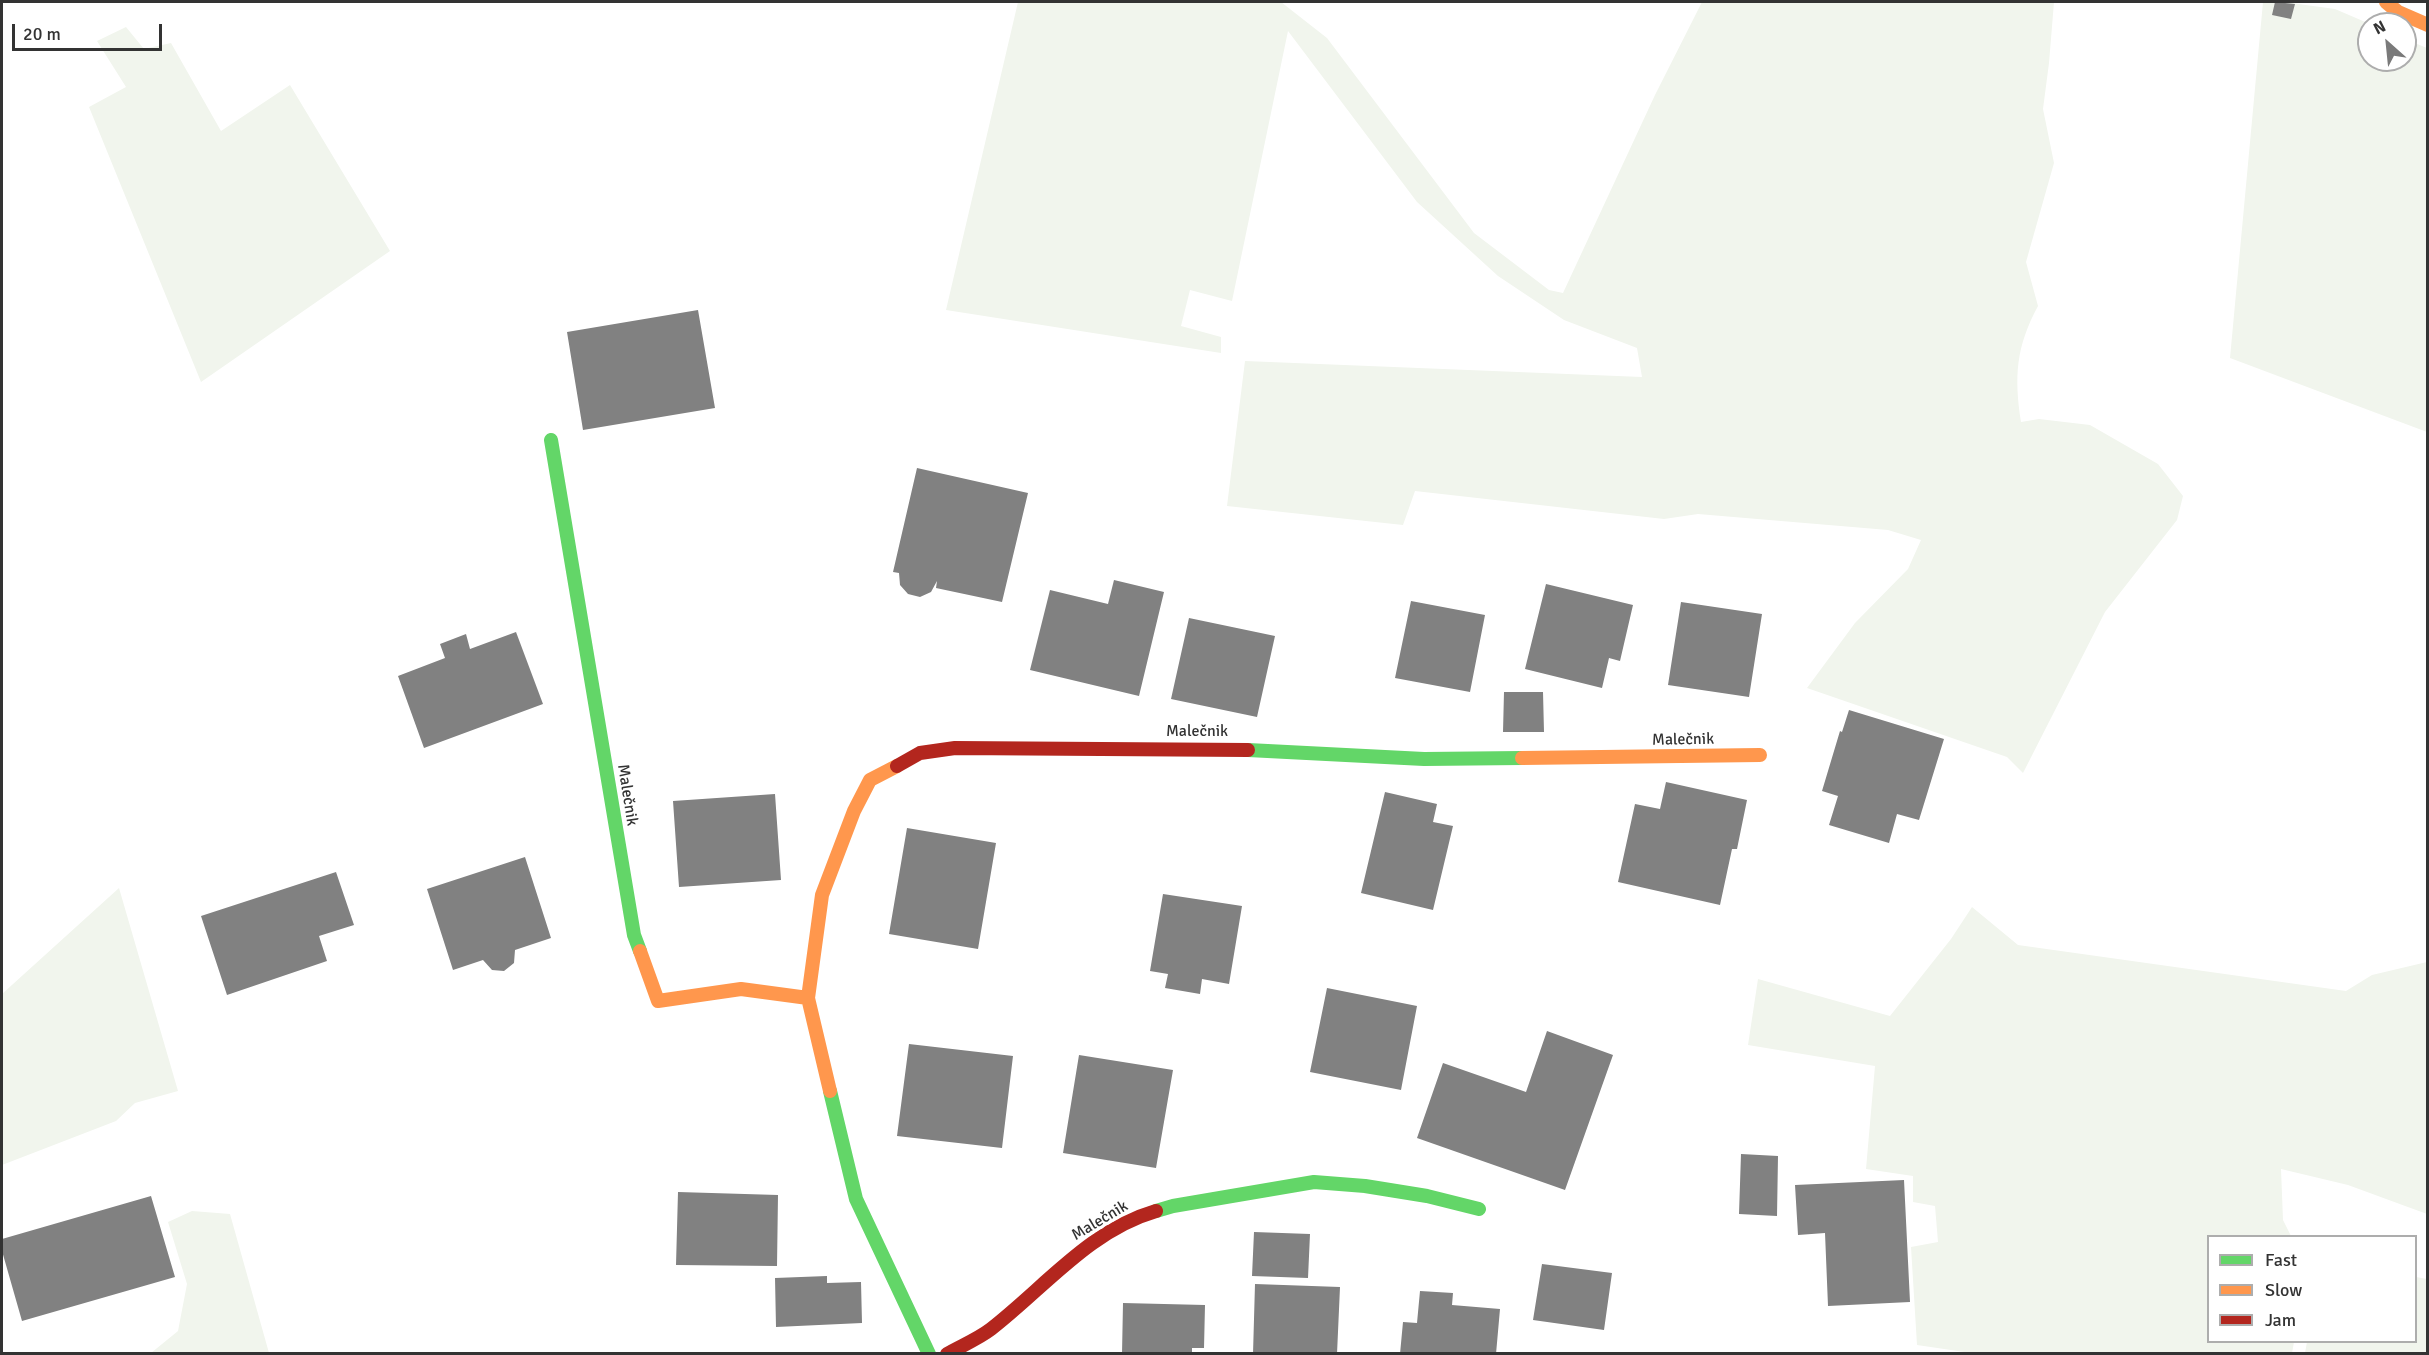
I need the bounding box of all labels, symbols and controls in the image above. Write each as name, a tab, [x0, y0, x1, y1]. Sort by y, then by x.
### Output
scale bar	[15, 12, 165, 50]
north arrow	[2357, 12, 2417, 72]
text: N	[2370, 16, 2389, 39]
text: 20 m	[23, 23, 61, 45]
street label: Malečnik	[1166, 722, 1228, 742]
street label: Malečnik	[1652, 730, 1714, 750]
street label: Malečnik	[613, 763, 641, 827]
street label: Malečnik	[1068, 1197, 1132, 1245]
legend	[2207, 1235, 2417, 1343]
text: Fast	[2265, 1249, 2297, 1271]
text: Slow	[2265, 1279, 2302, 1301]
text: Jam	[2265, 1309, 2296, 1331]

